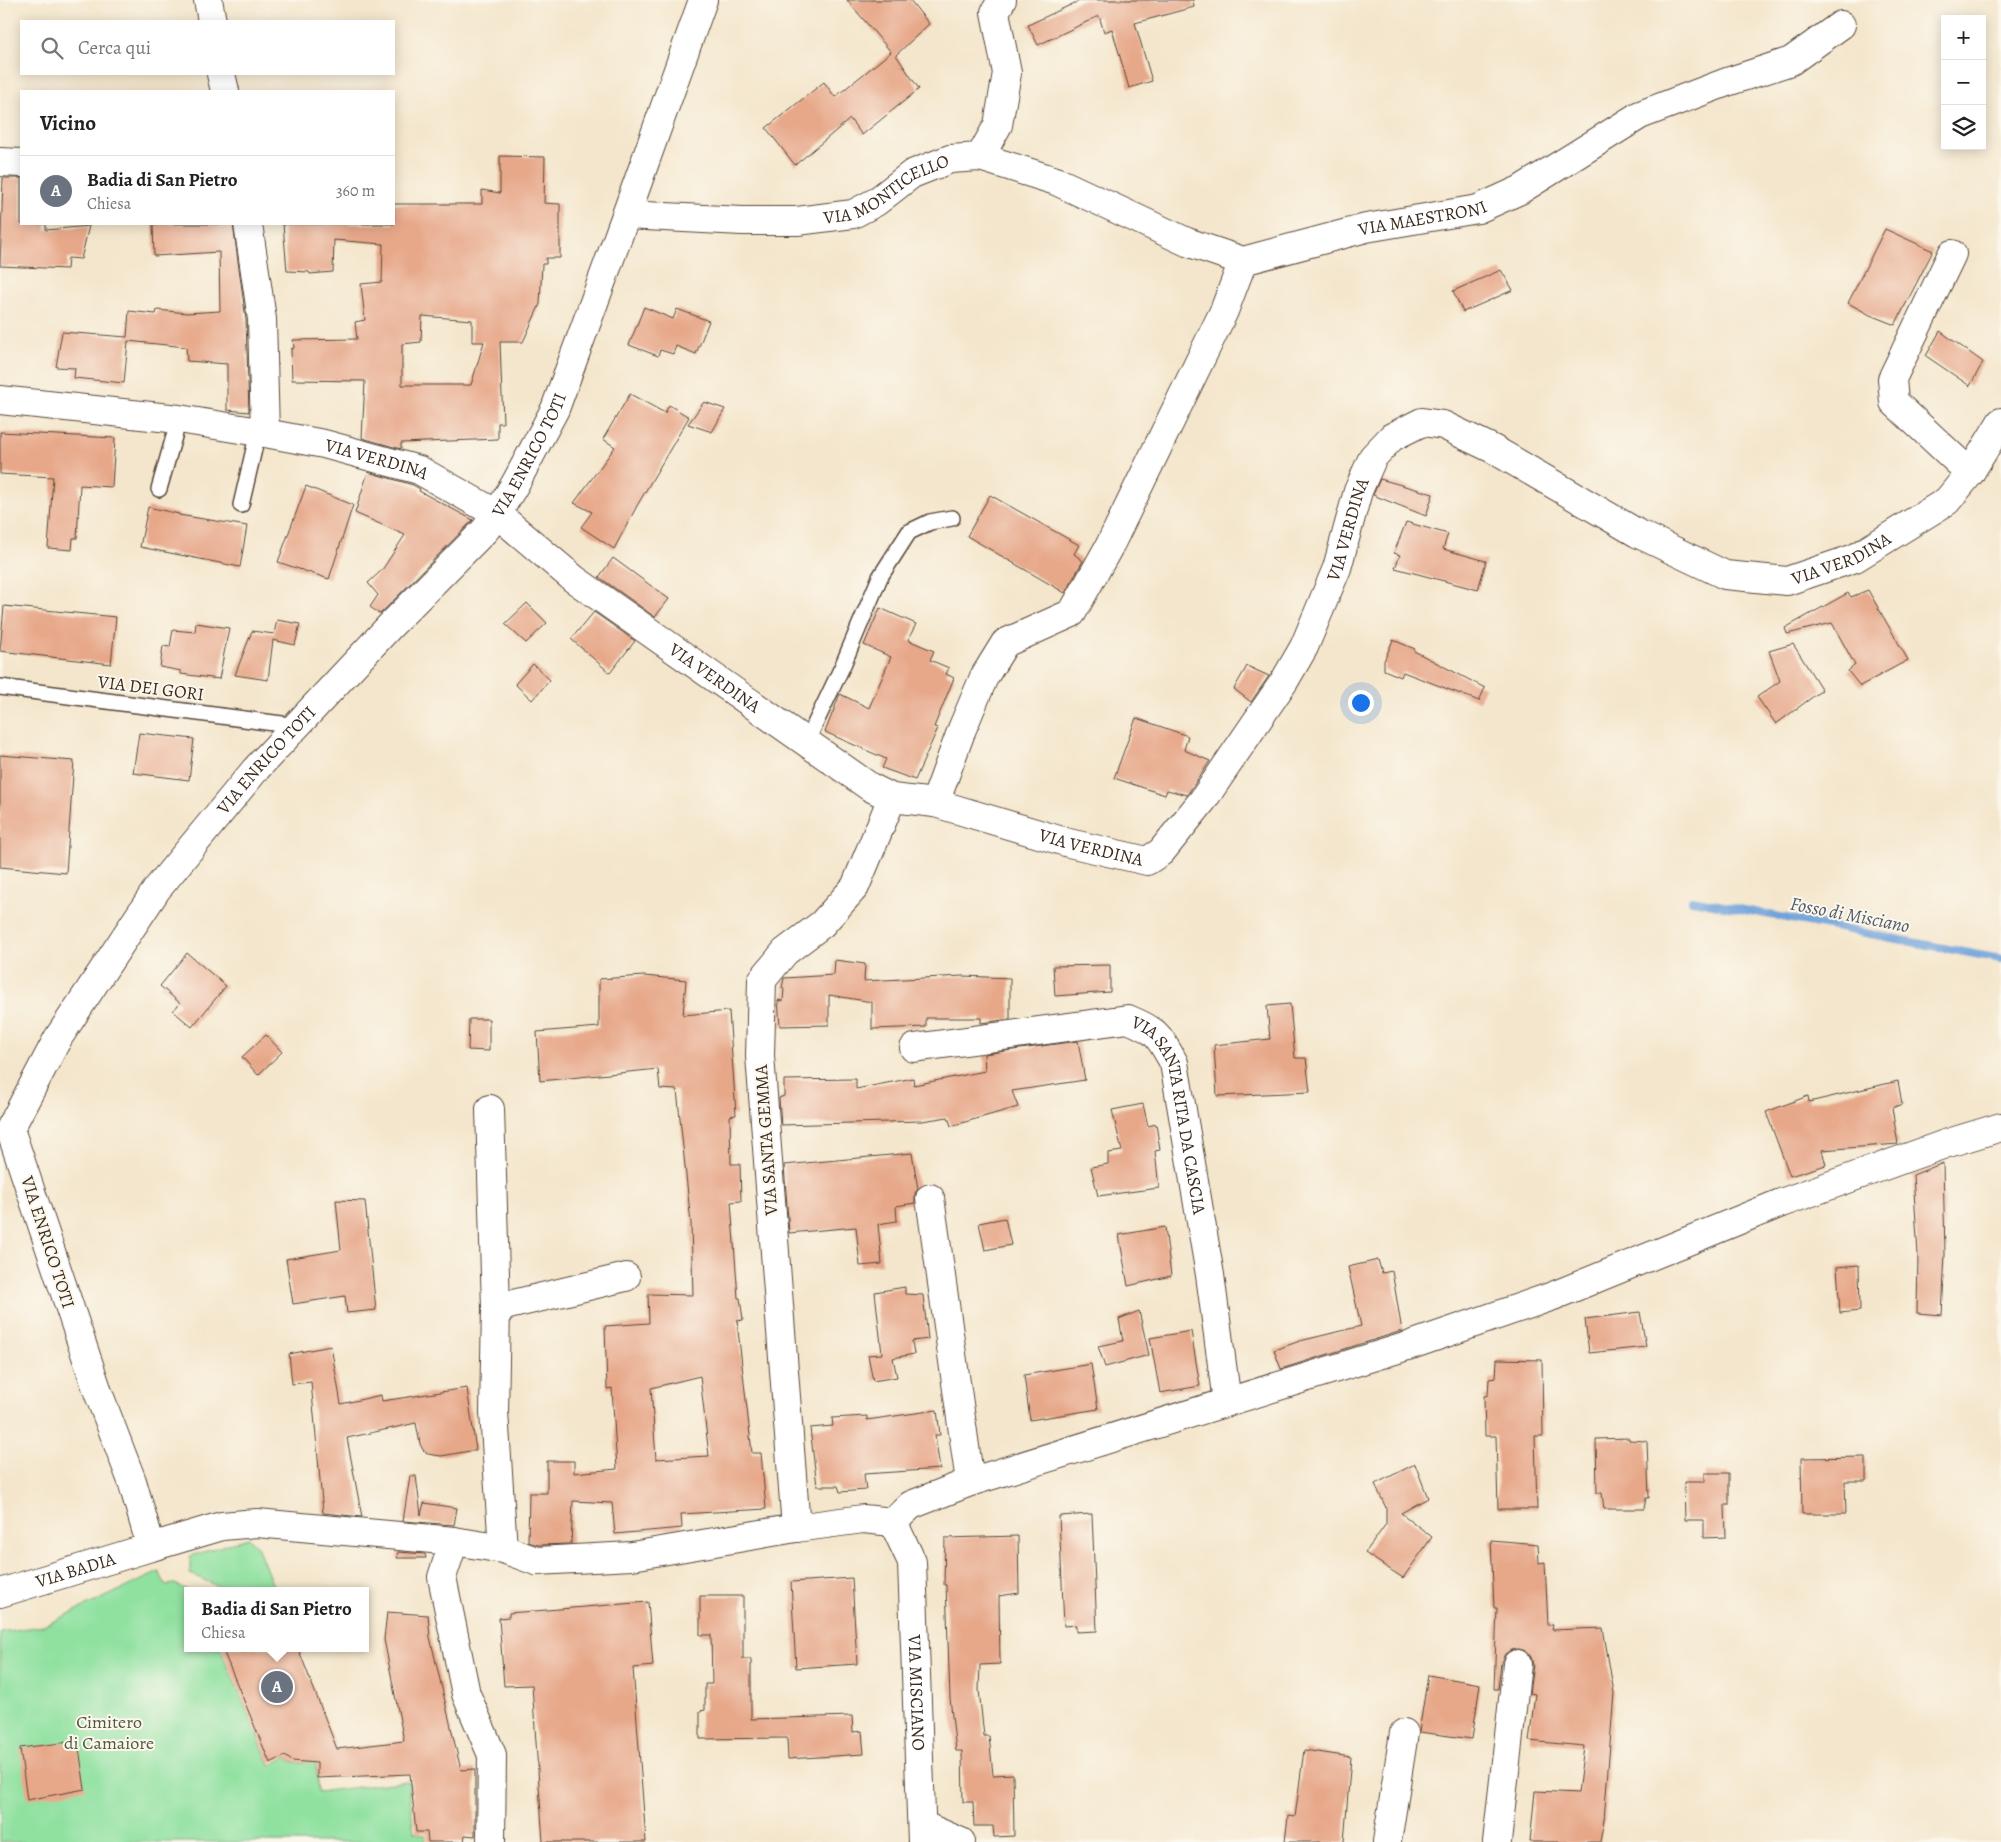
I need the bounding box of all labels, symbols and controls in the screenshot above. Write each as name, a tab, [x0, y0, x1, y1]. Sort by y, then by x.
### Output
map controls	[1941, 15, 1986, 150]
button: +	[1941, 15, 1986, 60]
search box	[20, 20, 395, 75]
icon: search	[38, 34, 66, 62]
text: Cerca qui	[78, 35, 151, 61]
button: −	[1941, 60, 1986, 105]
button: layers	[1941, 105, 1986, 150]
text: Vicino	[40, 109, 96, 137]
street label: VIA MONTICELLO	[821, 149, 953, 230]
text: Badia di San Pietro	[87, 167, 237, 193]
text: A	[51, 180, 61, 202]
text: 360 m	[336, 180, 375, 202]
text: Chiesa	[87, 193, 131, 215]
street label: VIA MAESTRONI	[1355, 194, 1491, 242]
street label: VIA ENRICO TOTI	[485, 389, 572, 522]
street label: VIA VERDINA	[321, 433, 434, 485]
street label: VIA VERDINA	[1320, 473, 1375, 586]
street label: VIA VERDINA	[1787, 526, 1896, 591]
street label: VIA VERDINA	[663, 637, 766, 719]
street label: VIA DEI GORI	[96, 669, 205, 706]
your location	[1348, 690, 1374, 716]
street label: VIA ENRICO TOTI	[211, 701, 321, 820]
street label: VIA VERDINA	[1035, 822, 1146, 872]
water label: Fosso di Misciano	[1788, 891, 1912, 939]
street label: VIA SANTA RITA DA CASCIA	[1127, 1010, 1212, 1217]
street label: VIA SANTA GEMMA	[749, 1063, 783, 1217]
street label: VIA ENRICO TOTI	[15, 1172, 81, 1311]
street label: VIA BADIA	[32, 1546, 119, 1594]
popup	[184, 1587, 369, 1652]
text: Badia di San Pietro	[201, 1596, 352, 1622]
text: Chiesa	[201, 1622, 245, 1644]
street label: VIA MISCIANO	[903, 1633, 931, 1751]
pin: A	[261, 1668, 293, 1706]
park label: Cimitero di Camaiore	[64, 1710, 154, 1755]

